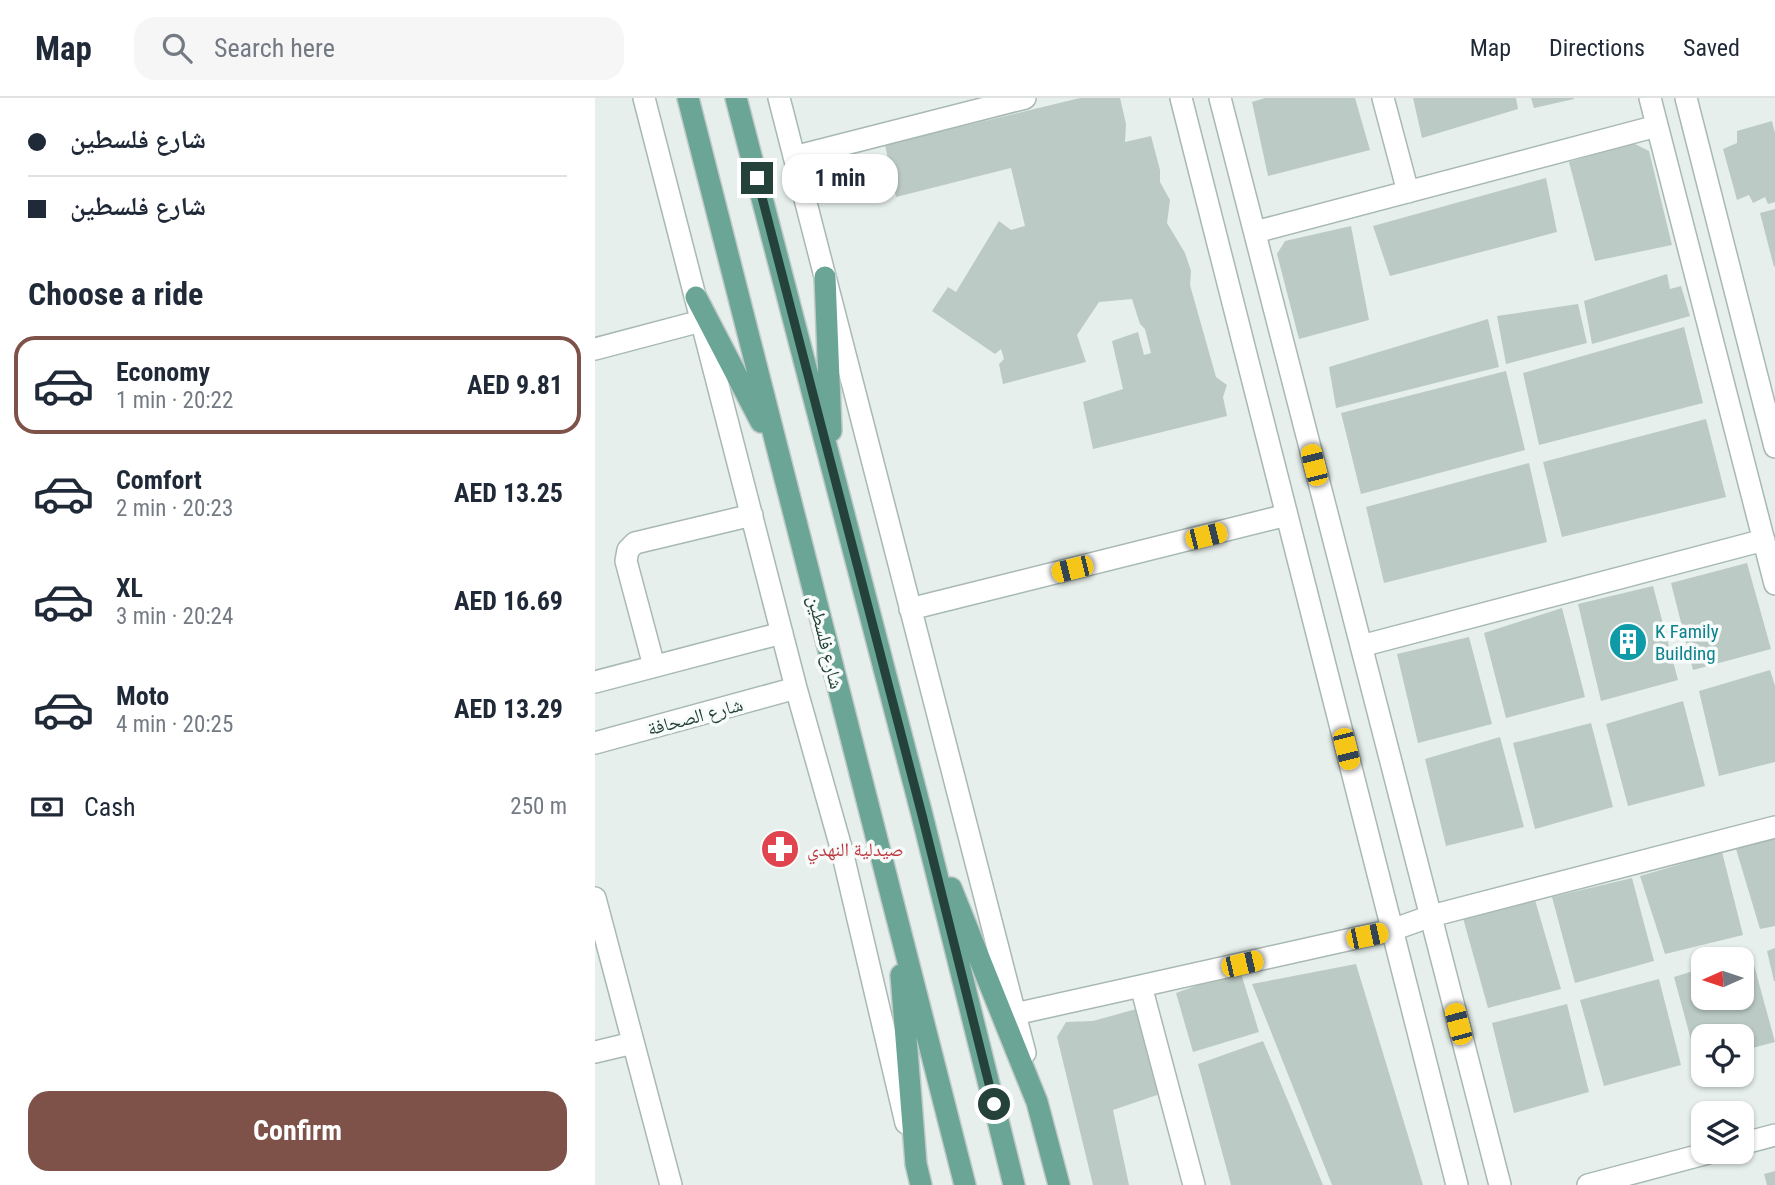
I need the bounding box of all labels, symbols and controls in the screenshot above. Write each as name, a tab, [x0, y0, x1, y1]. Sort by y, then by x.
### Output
search box	[134, 17, 624, 80]
text: Map	[35, 29, 92, 68]
icon: search	[158, 29, 196, 67]
text: Search here	[214, 33, 335, 63]
text: Map	[1470, 34, 1511, 62]
text: Directions	[1549, 34, 1645, 62]
text: Saved	[1683, 34, 1740, 62]
text: شارع فلسطين	[70, 124, 206, 154]
callout: 1 min	[781, 154, 897, 202]
route end	[741, 162, 773, 194]
text: 1 min	[814, 165, 866, 192]
text: شارع فلسطين	[70, 191, 206, 221]
text: Choose a ride	[28, 275, 203, 313]
icon: car	[32, 354, 95, 417]
text: Economy	[116, 357, 210, 387]
text: AED 9.81	[467, 370, 563, 400]
text: 1 min · 20:22	[116, 387, 233, 414]
car	[1299, 442, 1330, 488]
icon: car	[32, 462, 95, 525]
text: Comfort	[116, 465, 202, 495]
text: AED 13.25	[454, 478, 563, 508]
text: 2 min · 20:23	[116, 495, 233, 522]
car	[1184, 521, 1229, 551]
car	[1050, 554, 1095, 584]
icon: car	[32, 570, 95, 633]
text: XL	[116, 573, 143, 603]
text: AED 16.69	[454, 586, 563, 616]
street label: شارع فلسطين	[803, 593, 848, 691]
text: 3 min · 20:24	[116, 603, 233, 630]
place label: K Family Building	[1655, 620, 1719, 665]
building icon: K Family Building	[1607, 621, 1649, 663]
icon: car	[32, 678, 95, 741]
text: Moto	[116, 681, 169, 711]
street label: شارع الصحافة	[645, 693, 745, 740]
text: AED 13.29	[454, 694, 563, 724]
text: 4 min · 20:25	[116, 711, 233, 738]
car	[1331, 726, 1362, 772]
icon: cash	[28, 788, 66, 826]
text: Cash	[84, 792, 136, 822]
text: 250 m	[510, 793, 567, 820]
pharmacy icon: صيدلية النهدي	[759, 828, 801, 870]
place label: صيدلية النهدي	[807, 838, 904, 865]
car	[1345, 921, 1390, 951]
north arrow	[1691, 947, 1753, 1010]
map controls	[1691, 947, 1754, 1164]
car	[1220, 949, 1265, 979]
car	[1443, 1001, 1474, 1047]
button: locate	[1691, 1024, 1754, 1087]
route start	[978, 1088, 1010, 1120]
button: Confirm	[28, 1091, 567, 1171]
button: layers	[1691, 1101, 1754, 1164]

